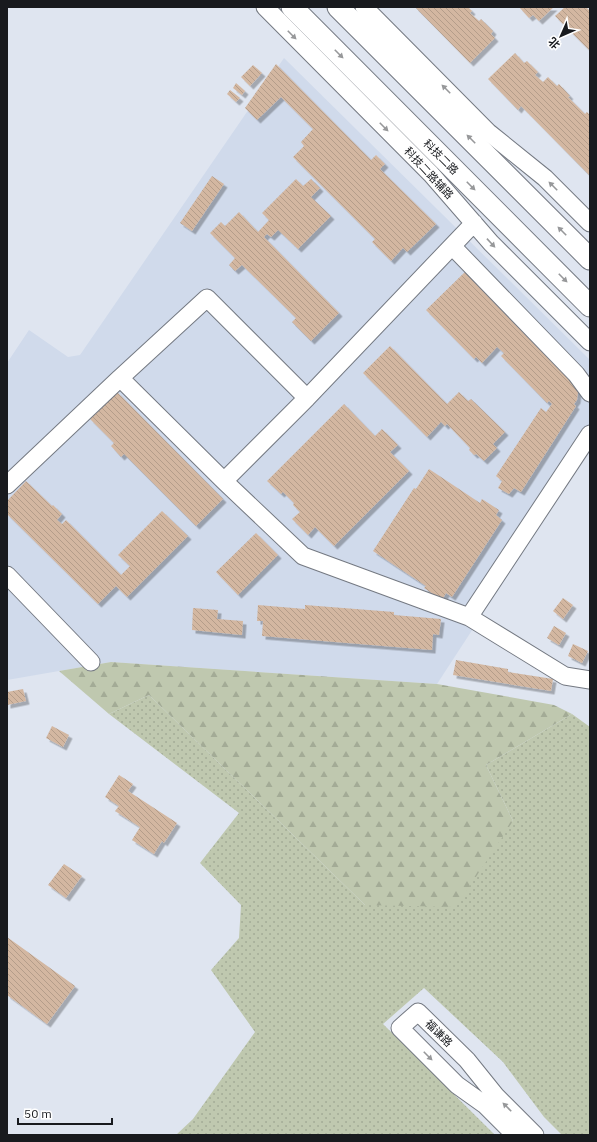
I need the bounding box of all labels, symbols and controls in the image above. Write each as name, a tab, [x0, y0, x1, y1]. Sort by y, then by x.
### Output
north arrow	[541, 16, 581, 56]
one-way arrow	[287, 30, 297, 40]
text: 北	[545, 34, 563, 52]
one-way arrow	[334, 50, 344, 59]
one-way arrow	[441, 84, 451, 94]
one-way arrow	[379, 122, 389, 132]
one-way arrow	[466, 134, 476, 144]
street label: 科技二路	[420, 136, 462, 178]
street label: 科技二路辅路	[401, 144, 457, 202]
one-way arrow	[466, 181, 476, 191]
one-way arrow	[548, 181, 558, 191]
one-way arrow	[558, 226, 567, 236]
one-way arrow	[486, 238, 495, 247]
one-way arrow	[558, 273, 567, 283]
street label: 福谦路	[422, 1016, 456, 1050]
one-way arrow	[423, 1051, 433, 1061]
scale bar	[18, 1100, 112, 1126]
one-way arrow	[502, 1102, 512, 1112]
text: 50 m	[24, 1106, 52, 1121]

